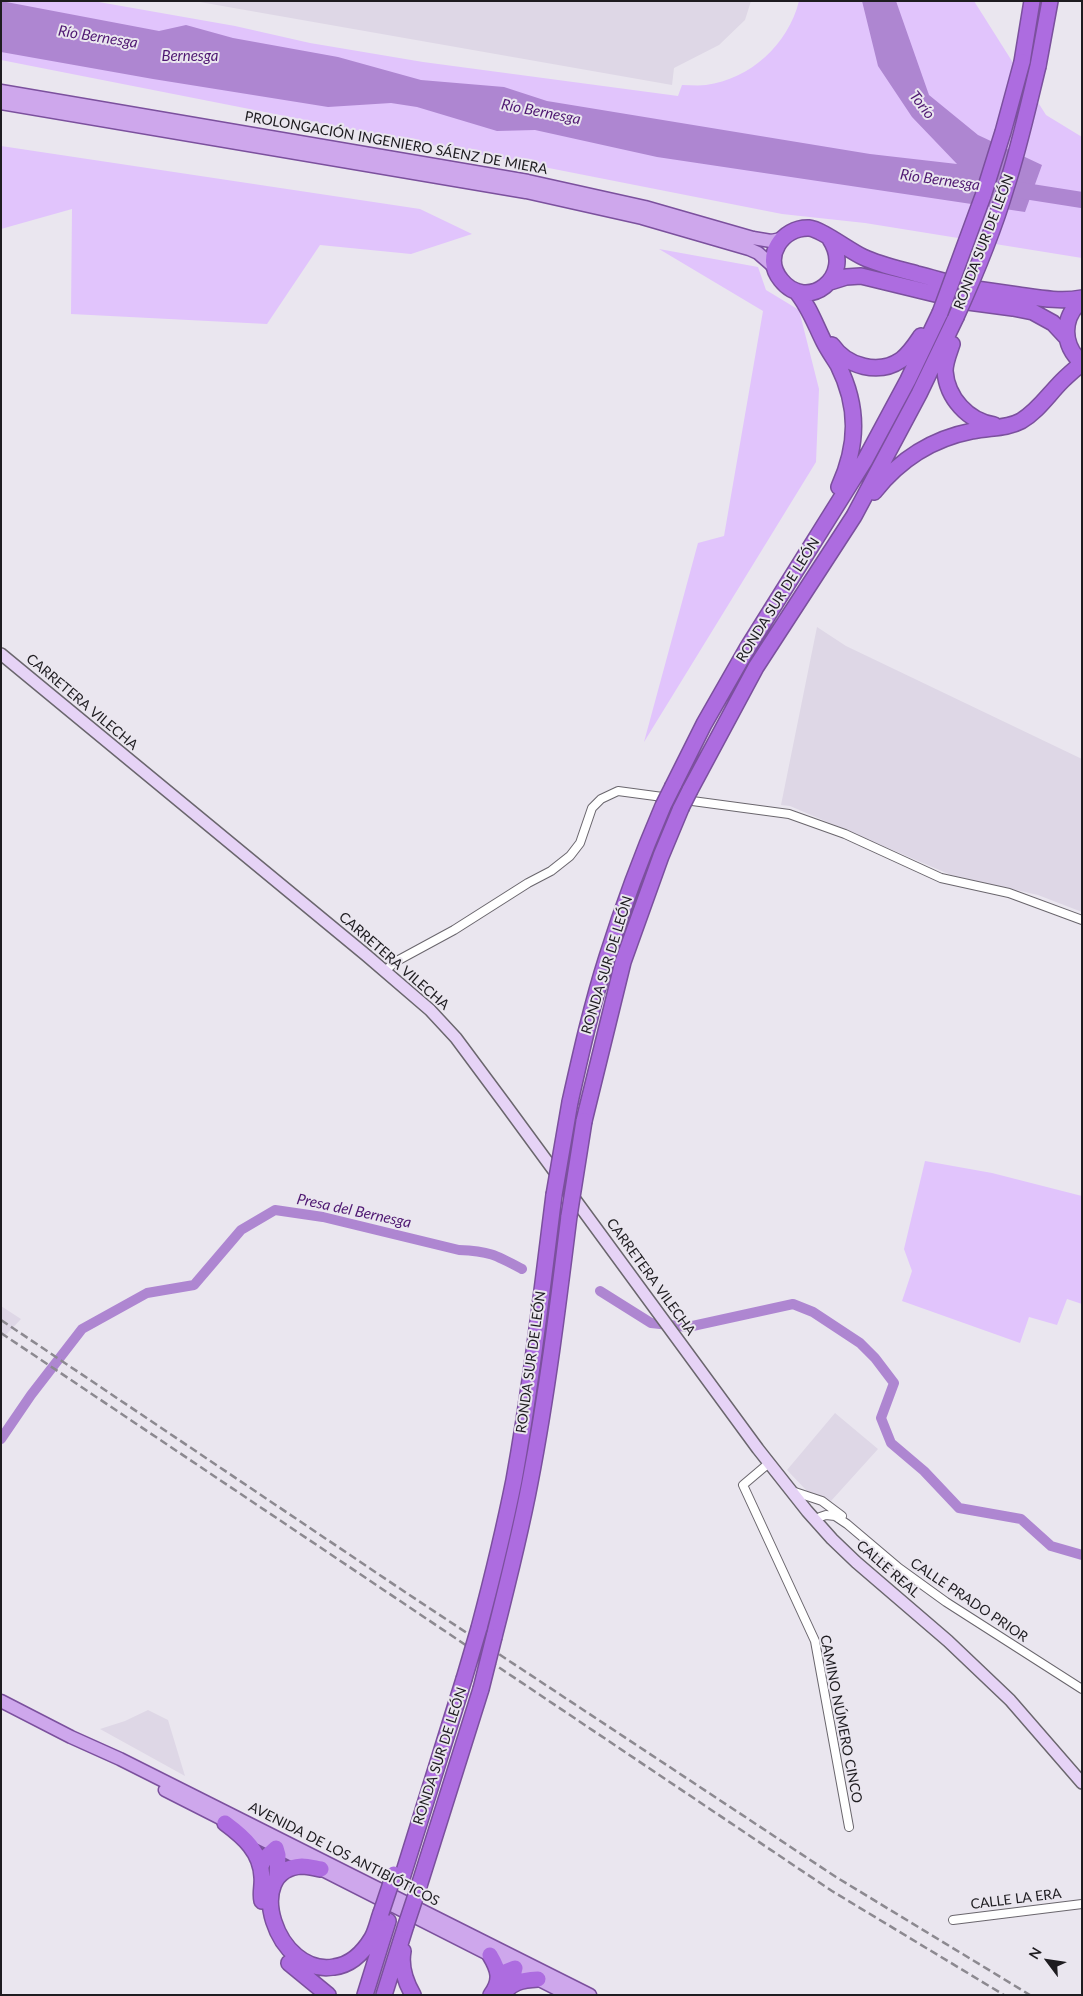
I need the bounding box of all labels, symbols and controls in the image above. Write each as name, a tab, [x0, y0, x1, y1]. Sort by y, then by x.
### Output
water label: Río Bernesga	[57, 22, 139, 52]
water label: Bernesga	[161, 47, 219, 65]
water label: Torío	[905, 87, 939, 123]
water label: Río Bernesga	[500, 95, 582, 129]
street label: PROLONGACIÓN INGENIERO SÁENZ DE MIERA	[243, 108, 549, 178]
water label: Río Bernesga	[899, 165, 981, 195]
street label: RONDA SUR DE LEÓN	[950, 172, 1018, 312]
street label: RONDA SUR DE LEÓN	[733, 535, 823, 665]
street label: CARRETERA VILECHA	[23, 650, 141, 754]
street label: RONDA SUR DE LEÓN	[578, 894, 636, 1036]
street label: CARRETERA VILECHA	[335, 909, 453, 1013]
water label: Presa del Bernesga	[295, 1190, 413, 1232]
street label: CARRETERA VILECHA	[603, 1215, 699, 1339]
street label: RONDA SUR DE LEÓN	[513, 1290, 549, 1434]
street label: CALLE REAL	[853, 1537, 923, 1601]
street label: CALLE PRADO PRIOR	[907, 1554, 1031, 1646]
street label: CAMINO NÚMERO CINCO	[816, 1633, 866, 1805]
street label: RONDA SUR DE LEÓN	[410, 1685, 470, 1827]
street label: AVENIDA DE LOS ANTIBIÓTICOS	[246, 1798, 442, 1910]
street label: CALLE LA ERA	[970, 1885, 1062, 1913]
north arrow	[1023, 1936, 1073, 1986]
text: N	[1025, 1944, 1045, 1962]

